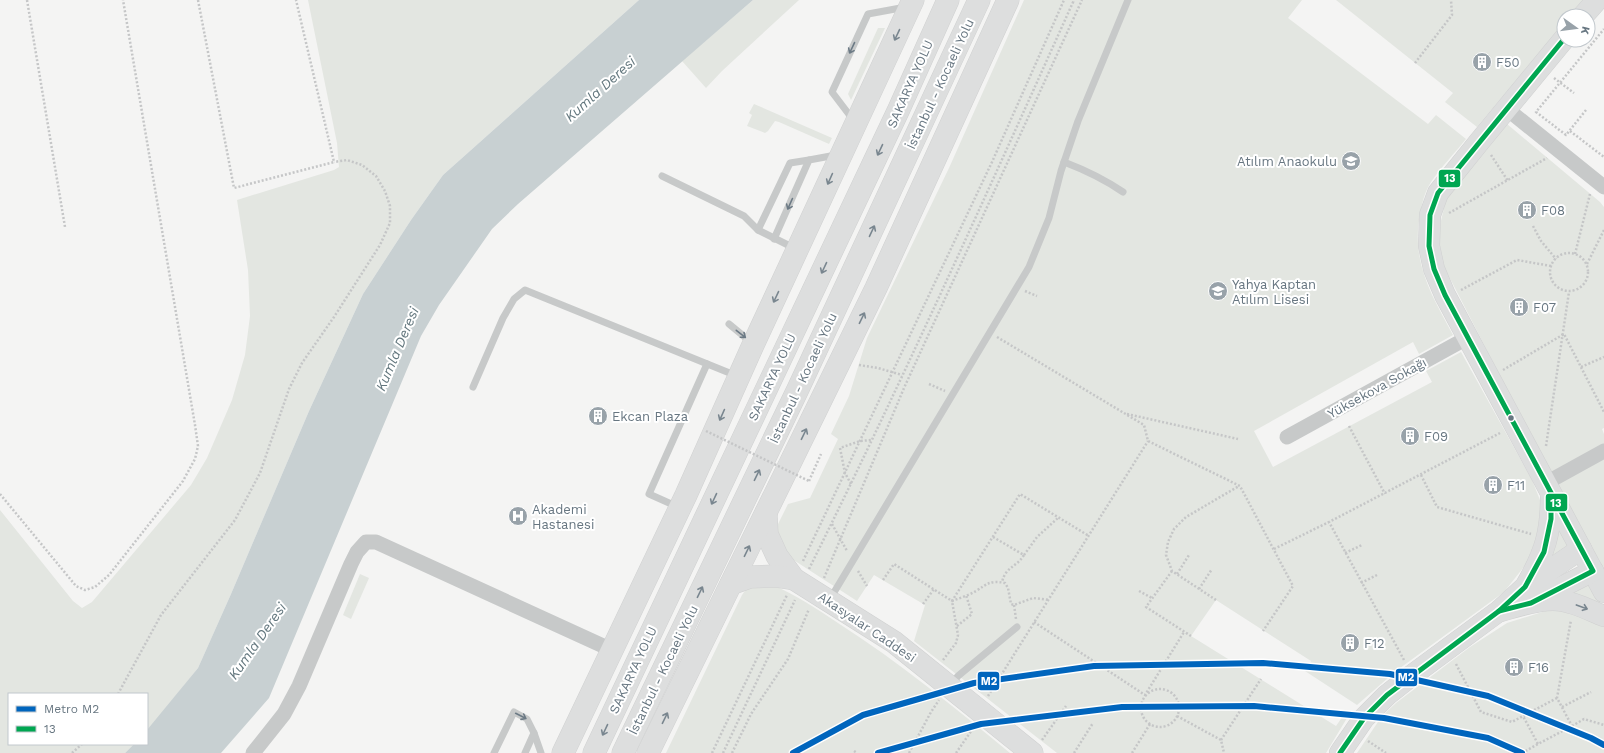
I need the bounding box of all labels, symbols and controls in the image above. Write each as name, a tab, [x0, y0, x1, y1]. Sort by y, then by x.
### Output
north arrow	[1556, 8, 1596, 48]
street label: İstanbul - Kocaeli Yolu	[903, 16, 977, 152]
text: K	[1578, 25, 1592, 36]
one-way arrow	[893, 29, 900, 41]
street label: SAKARYA YOLU	[884, 38, 936, 130]
one-way arrow	[848, 42, 855, 54]
building icon: F50	[1471, 51, 1493, 73]
water label: Kumla Deresi	[561, 53, 639, 125]
place label: F50	[1496, 55, 1520, 70]
one-way arrow	[876, 144, 883, 156]
school or university icon: Atılım Anaokulu	[1340, 150, 1362, 172]
place label: Atılım Anaokulu	[1237, 154, 1337, 169]
line badge: 13	[1438, 169, 1461, 188]
one-way arrow	[826, 172, 833, 184]
text: 13	[1444, 172, 1456, 185]
one-way arrow	[786, 197, 793, 209]
building icon: F08	[1516, 199, 1538, 221]
place label: F08	[1541, 203, 1565, 218]
one-way arrow	[869, 225, 877, 237]
one-way arrow	[820, 261, 827, 273]
place label: Yahya Kaptan Atılım Lisesi	[1232, 277, 1316, 307]
school or university icon: Yahya Kaptan Atılım Lisesi	[1207, 280, 1229, 302]
one-way arrow	[772, 290, 779, 302]
building icon: F07	[1508, 296, 1530, 318]
place label: F07	[1533, 300, 1556, 315]
water label: Kumla Deresi	[372, 304, 422, 393]
street label: İstanbul - Kocaeli Yolu	[766, 310, 840, 446]
one-way arrow	[859, 312, 866, 324]
one-way arrow	[736, 329, 747, 338]
street label: SAKARYA YOLU	[745, 331, 799, 423]
street label: Yüksekova Sokağı	[1325, 355, 1429, 421]
building icon: Ekcan Plaza	[587, 405, 609, 427]
place label: Ekcan Plaza	[612, 409, 689, 424]
one-way arrow	[718, 409, 725, 421]
unlabelled marker	[1506, 413, 1516, 423]
building icon: F09	[1399, 425, 1421, 447]
one-way arrow	[801, 429, 808, 441]
place label: F09	[1424, 429, 1448, 444]
one-way arrow	[754, 469, 761, 481]
building icon: F11	[1482, 474, 1504, 496]
place label: F11	[1507, 478, 1525, 493]
one-way arrow	[710, 493, 717, 505]
line badge: 13	[1545, 493, 1568, 512]
text: 13	[1550, 497, 1562, 510]
place label: Akademi Hastanesi	[532, 502, 594, 532]
hospital icon: Akademi Hastanesi	[507, 505, 529, 527]
one-way arrow	[744, 545, 751, 557]
one-way arrow	[697, 586, 704, 598]
street label: Akasyalar Caddesi	[815, 589, 919, 665]
water label: Kumla Deresi	[225, 600, 289, 682]
street label: İstanbul - Kocaeli Yolu	[625, 603, 701, 737]
one-way arrow	[1576, 604, 1588, 612]
street label: SAKARYA YOLU	[606, 624, 660, 716]
building icon: F12	[1339, 632, 1361, 654]
place label: F12	[1364, 636, 1385, 651]
building icon: F16	[1503, 656, 1525, 678]
place label: F16	[1528, 660, 1549, 675]
line badge: M2	[1395, 668, 1418, 687]
line badge: M2	[977, 671, 1000, 691]
text: M2	[1398, 671, 1415, 684]
text: M2	[981, 675, 998, 688]
legend	[8, 693, 148, 745]
text: Metro M2	[44, 702, 99, 716]
one-way arrow	[662, 712, 669, 724]
one-way arrow	[515, 713, 527, 720]
text: 13	[44, 722, 56, 736]
one-way arrow	[601, 724, 608, 736]

